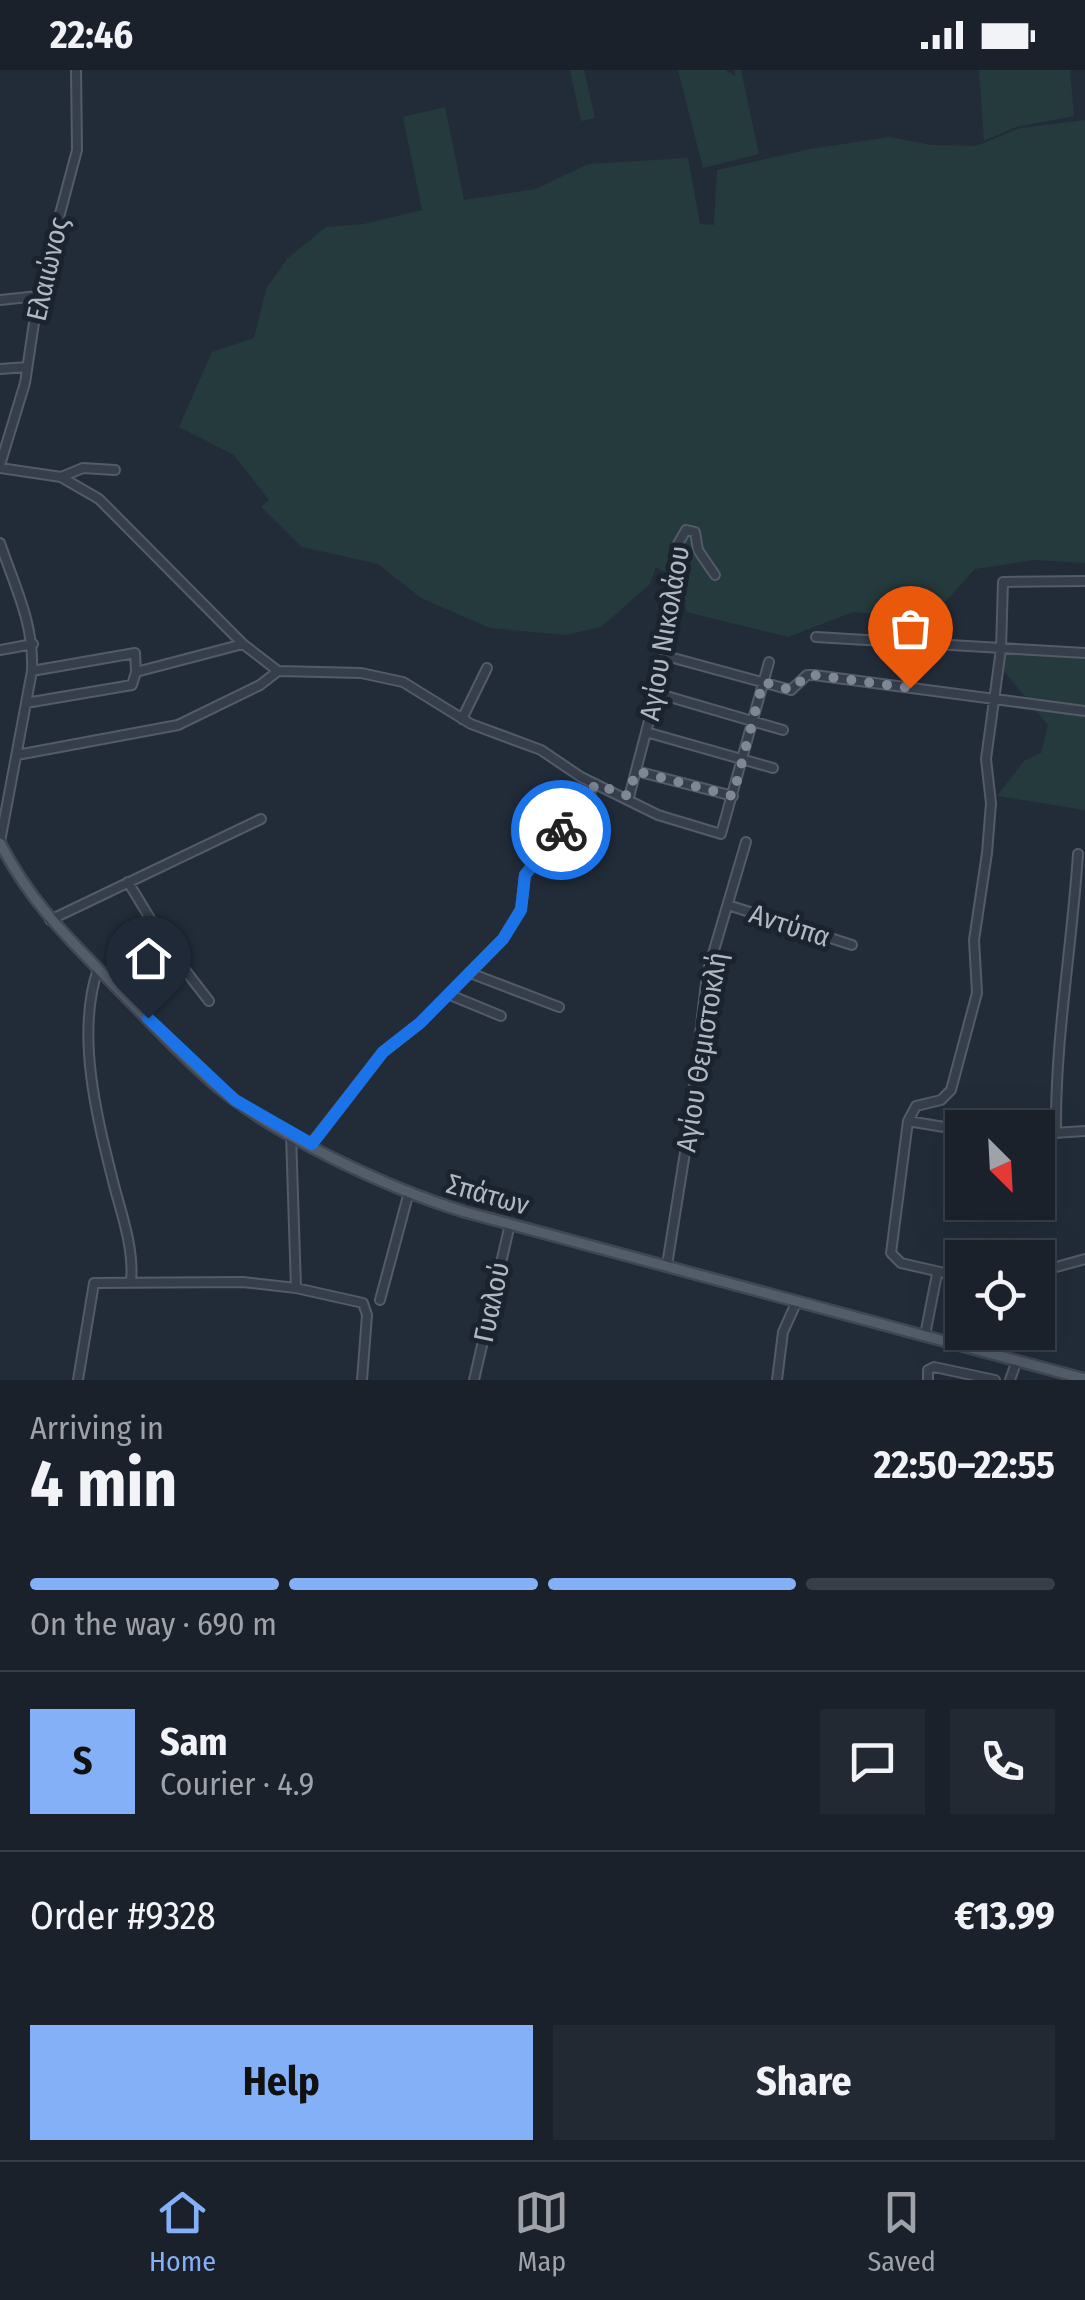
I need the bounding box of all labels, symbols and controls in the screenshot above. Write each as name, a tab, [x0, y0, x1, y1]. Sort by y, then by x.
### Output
text: 22:46	[50, 12, 133, 58]
street label: Ελαιώνος	[20, 214, 75, 324]
street label: Αγίου Νικολάου	[633, 543, 696, 723]
pin	[868, 586, 953, 689]
icon: bag	[883, 601, 938, 656]
courier	[511, 780, 611, 880]
icon: bike	[534, 803, 589, 858]
street label: Αντύπα	[745, 897, 834, 954]
pin	[106, 916, 191, 1019]
icon: home	[121, 931, 176, 986]
street label: Αγίου Θεμιστοκλή	[669, 950, 734, 1154]
north arrow	[945, 1110, 1055, 1220]
map controls	[945, 1110, 1055, 1350]
street label: Σπάτων	[443, 1167, 533, 1222]
button: locate	[945, 1240, 1055, 1350]
street label: Γυαλού	[467, 1259, 516, 1345]
text: Arriving in	[30, 1409, 164, 1447]
text: 22:50–22:55	[874, 1442, 1055, 1488]
text: 4 min	[30, 1445, 177, 1523]
text: On the way · 690 m	[30, 1605, 277, 1643]
button: chat	[820, 1709, 925, 1814]
button: phone	[950, 1709, 1055, 1814]
text: Sam	[160, 1719, 228, 1765]
text: S	[73, 1738, 92, 1784]
text: Courier · 4.9	[160, 1765, 314, 1803]
text: Order #9328	[30, 1893, 216, 1939]
text: €13.99	[955, 1893, 1055, 1939]
button: Help	[30, 2025, 533, 2140]
button: Share	[553, 2025, 1055, 2140]
tab: Home	[149, 2185, 216, 2278]
tab: Map	[514, 2185, 569, 2278]
tab: Saved	[867, 2185, 936, 2278]

